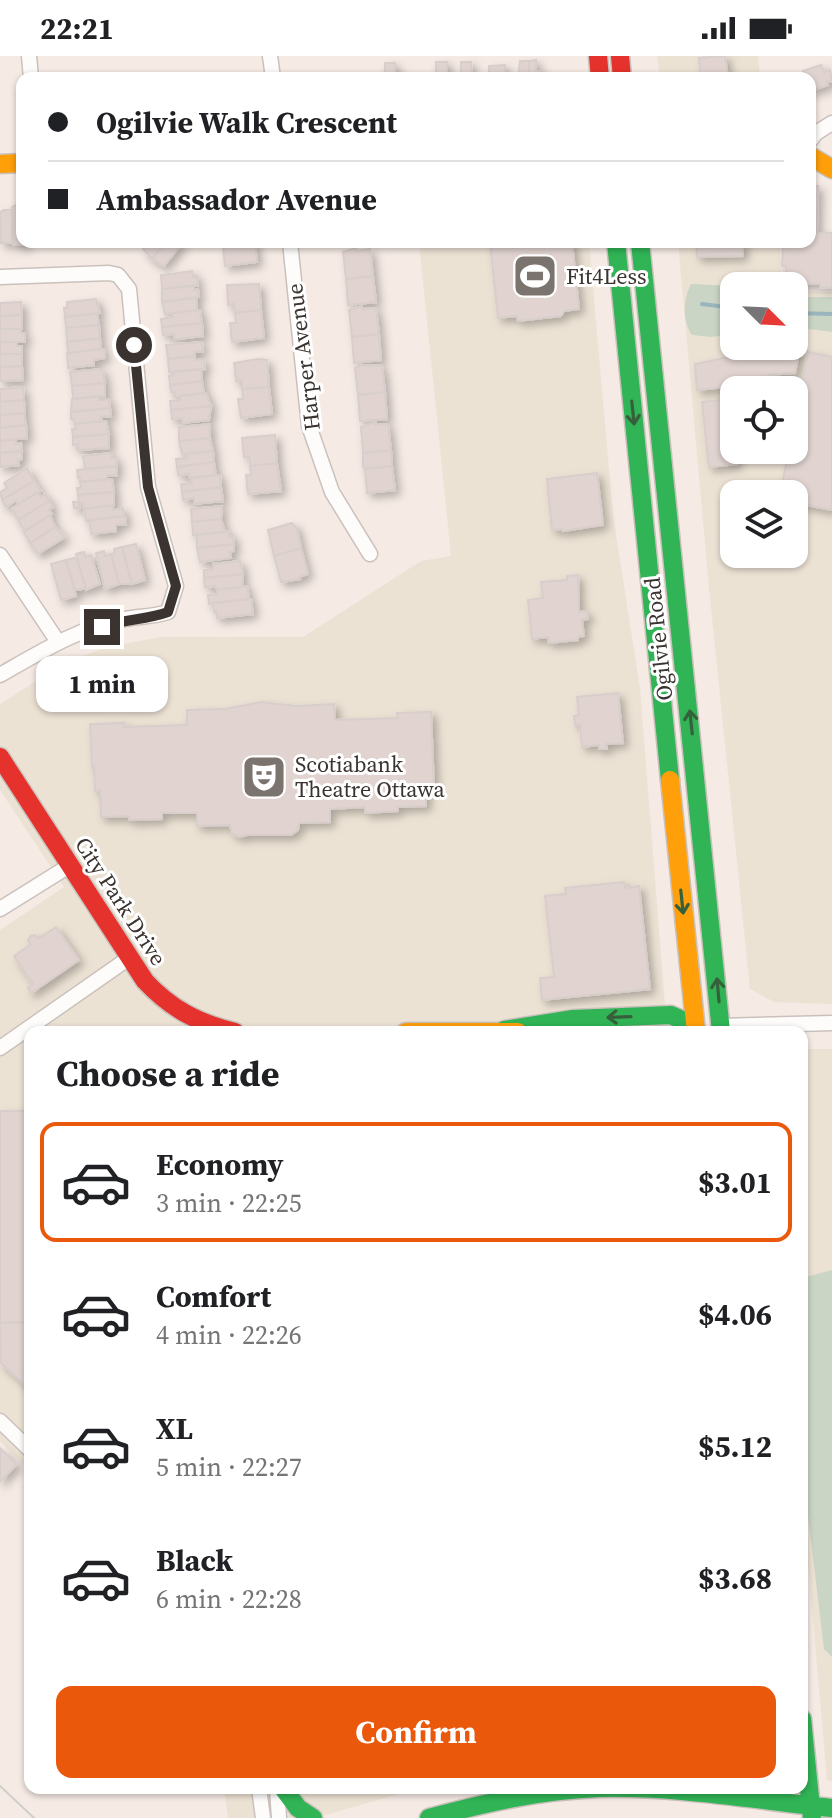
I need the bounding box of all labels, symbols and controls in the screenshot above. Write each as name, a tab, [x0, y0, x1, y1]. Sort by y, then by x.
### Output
text: 22:21	[40, 8, 114, 49]
text: Ogilvie Walk Crescent	[96, 102, 397, 143]
text: Ambassador Avenue	[96, 179, 377, 220]
sports icon: Fit4Less	[511, 252, 559, 300]
place label: Fit4Less	[566, 261, 647, 291]
north arrow	[720, 272, 808, 360]
map controls	[720, 272, 808, 568]
street label: Harper Avenue	[279, 282, 327, 432]
route start	[116, 327, 152, 363]
button: locate	[720, 376, 808, 464]
one-way arrow	[626, 399, 641, 425]
button: layers	[720, 480, 808, 568]
street label: Ogilvie Road	[637, 575, 679, 702]
route end	[84, 609, 120, 645]
callout: 1 min	[36, 655, 168, 711]
text: 1 min	[68, 666, 136, 702]
one-way arrow	[683, 709, 698, 736]
place label: Scotiabank Theatre Ottawa	[295, 749, 446, 804]
theatre icon: Scotiabank Theatre Ottawa	[240, 753, 288, 801]
street label: City Park Drive	[68, 831, 174, 971]
one-way arrow	[675, 888, 690, 915]
one-way arrow	[710, 977, 725, 1004]
one-way arrow	[607, 1010, 633, 1025]
text: Choose a ride	[56, 1049, 279, 1098]
text: Economy	[156, 1144, 284, 1185]
icon: car	[60, 1146, 132, 1218]
text: $3.01	[698, 1162, 772, 1203]
text: 3 min · 22:25	[156, 1185, 302, 1221]
text: Comfort	[156, 1276, 271, 1317]
icon: car	[60, 1278, 132, 1350]
text: $4.06	[698, 1294, 772, 1335]
text: 4 min · 22:26	[156, 1317, 302, 1353]
text: XL	[156, 1408, 193, 1449]
icon: car	[60, 1410, 132, 1482]
text: $5.12	[698, 1426, 772, 1467]
text: 5 min · 22:27	[156, 1449, 302, 1485]
text: Black	[156, 1540, 233, 1581]
icon: car	[60, 1542, 132, 1614]
text: $3.68	[698, 1558, 772, 1599]
text: 6 min · 22:28	[156, 1581, 302, 1617]
button: Confirm	[56, 1686, 776, 1778]

